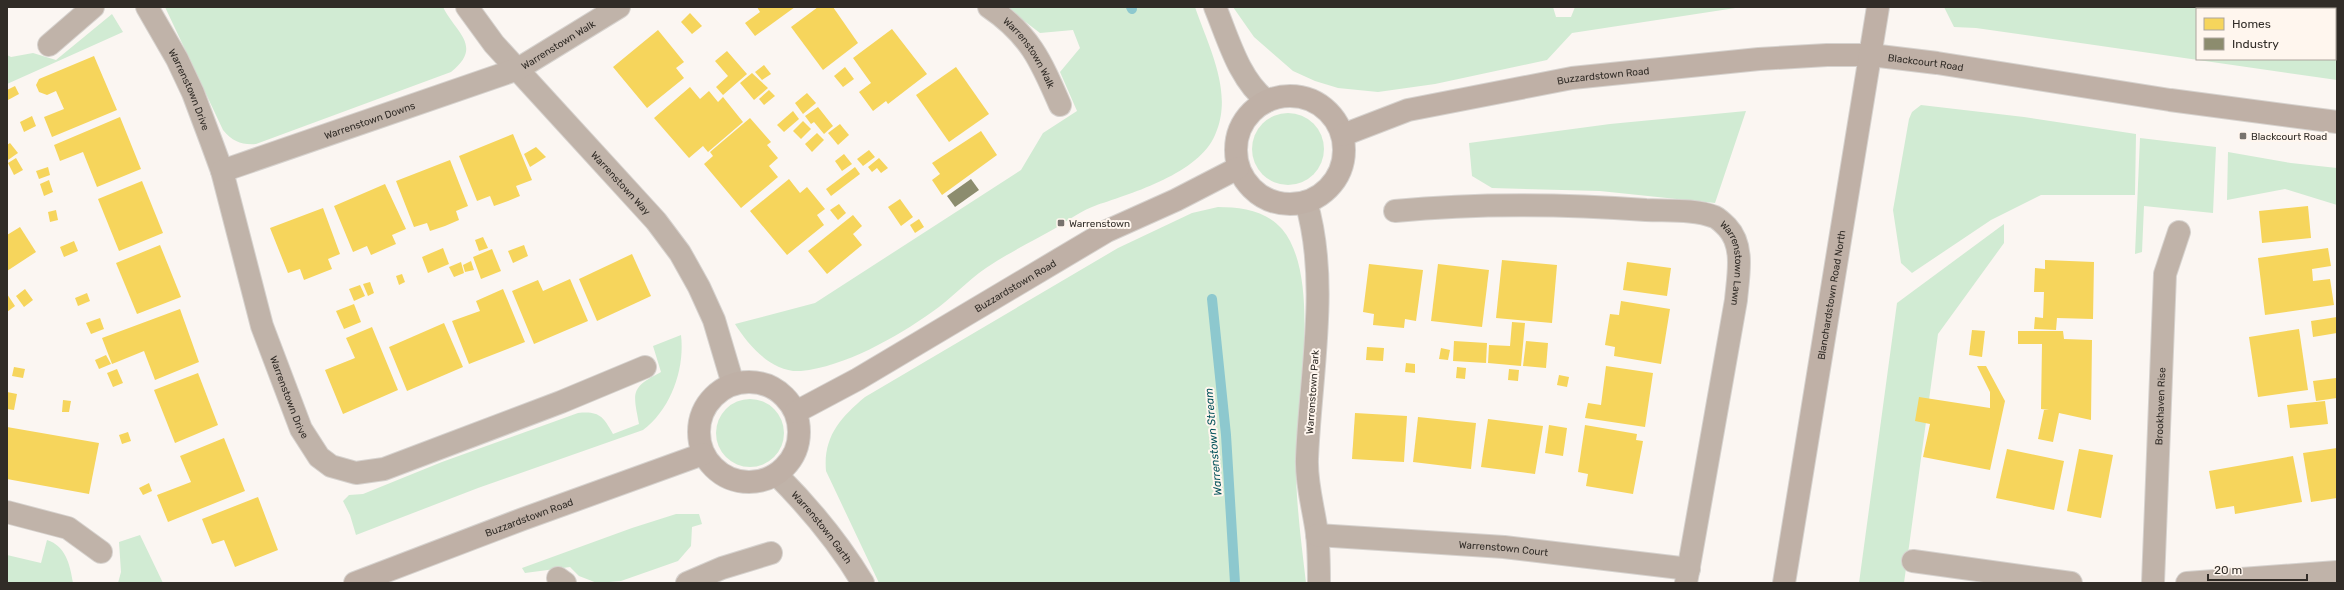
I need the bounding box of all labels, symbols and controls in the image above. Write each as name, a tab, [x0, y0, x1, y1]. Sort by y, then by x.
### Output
legend	[2196, 8, 2336, 60]
street label: Warrenstown Walk	[1000, 15, 1057, 91]
text: Homes	[2232, 17, 2271, 31]
street label: Warrenstown Walk	[519, 18, 598, 73]
text: Industry	[2232, 37, 2279, 51]
street label: Warrenstown Drive	[165, 47, 212, 133]
street label: Blackcourt Road	[1887, 52, 1964, 74]
street label: Buzzardstown Road	[1556, 65, 1650, 88]
street label: Warrenstown Downs	[323, 100, 417, 142]
marker: Blackcourt Road	[2238, 131, 2248, 141]
place label: Blackcourt Road	[2251, 131, 2327, 143]
street label: Warrenstown Way	[588, 149, 653, 218]
marker: Warrenstown	[1056, 218, 1066, 228]
place label: Warrenstown	[1069, 218, 1130, 230]
street label: Warrenstown Lawn	[1717, 219, 1744, 307]
street label: Blanchardstown Road North	[1816, 229, 1849, 361]
street label: Buzzardstown Road	[973, 258, 1059, 315]
street label: Warrenstown Park	[1304, 349, 1322, 435]
street label: Warrenstown Drive	[267, 354, 311, 441]
street label: Brookhaven Rise	[2153, 367, 2168, 445]
water label: Warrenstown Stream	[1202, 387, 1225, 496]
street label: Warrenstown Garth	[789, 489, 854, 566]
street label: Buzzardstown Road	[484, 496, 575, 540]
street label: Warrenstown Court	[1458, 539, 1549, 559]
scale bar	[2208, 556, 2307, 582]
text: 20 m	[2214, 563, 2242, 577]

